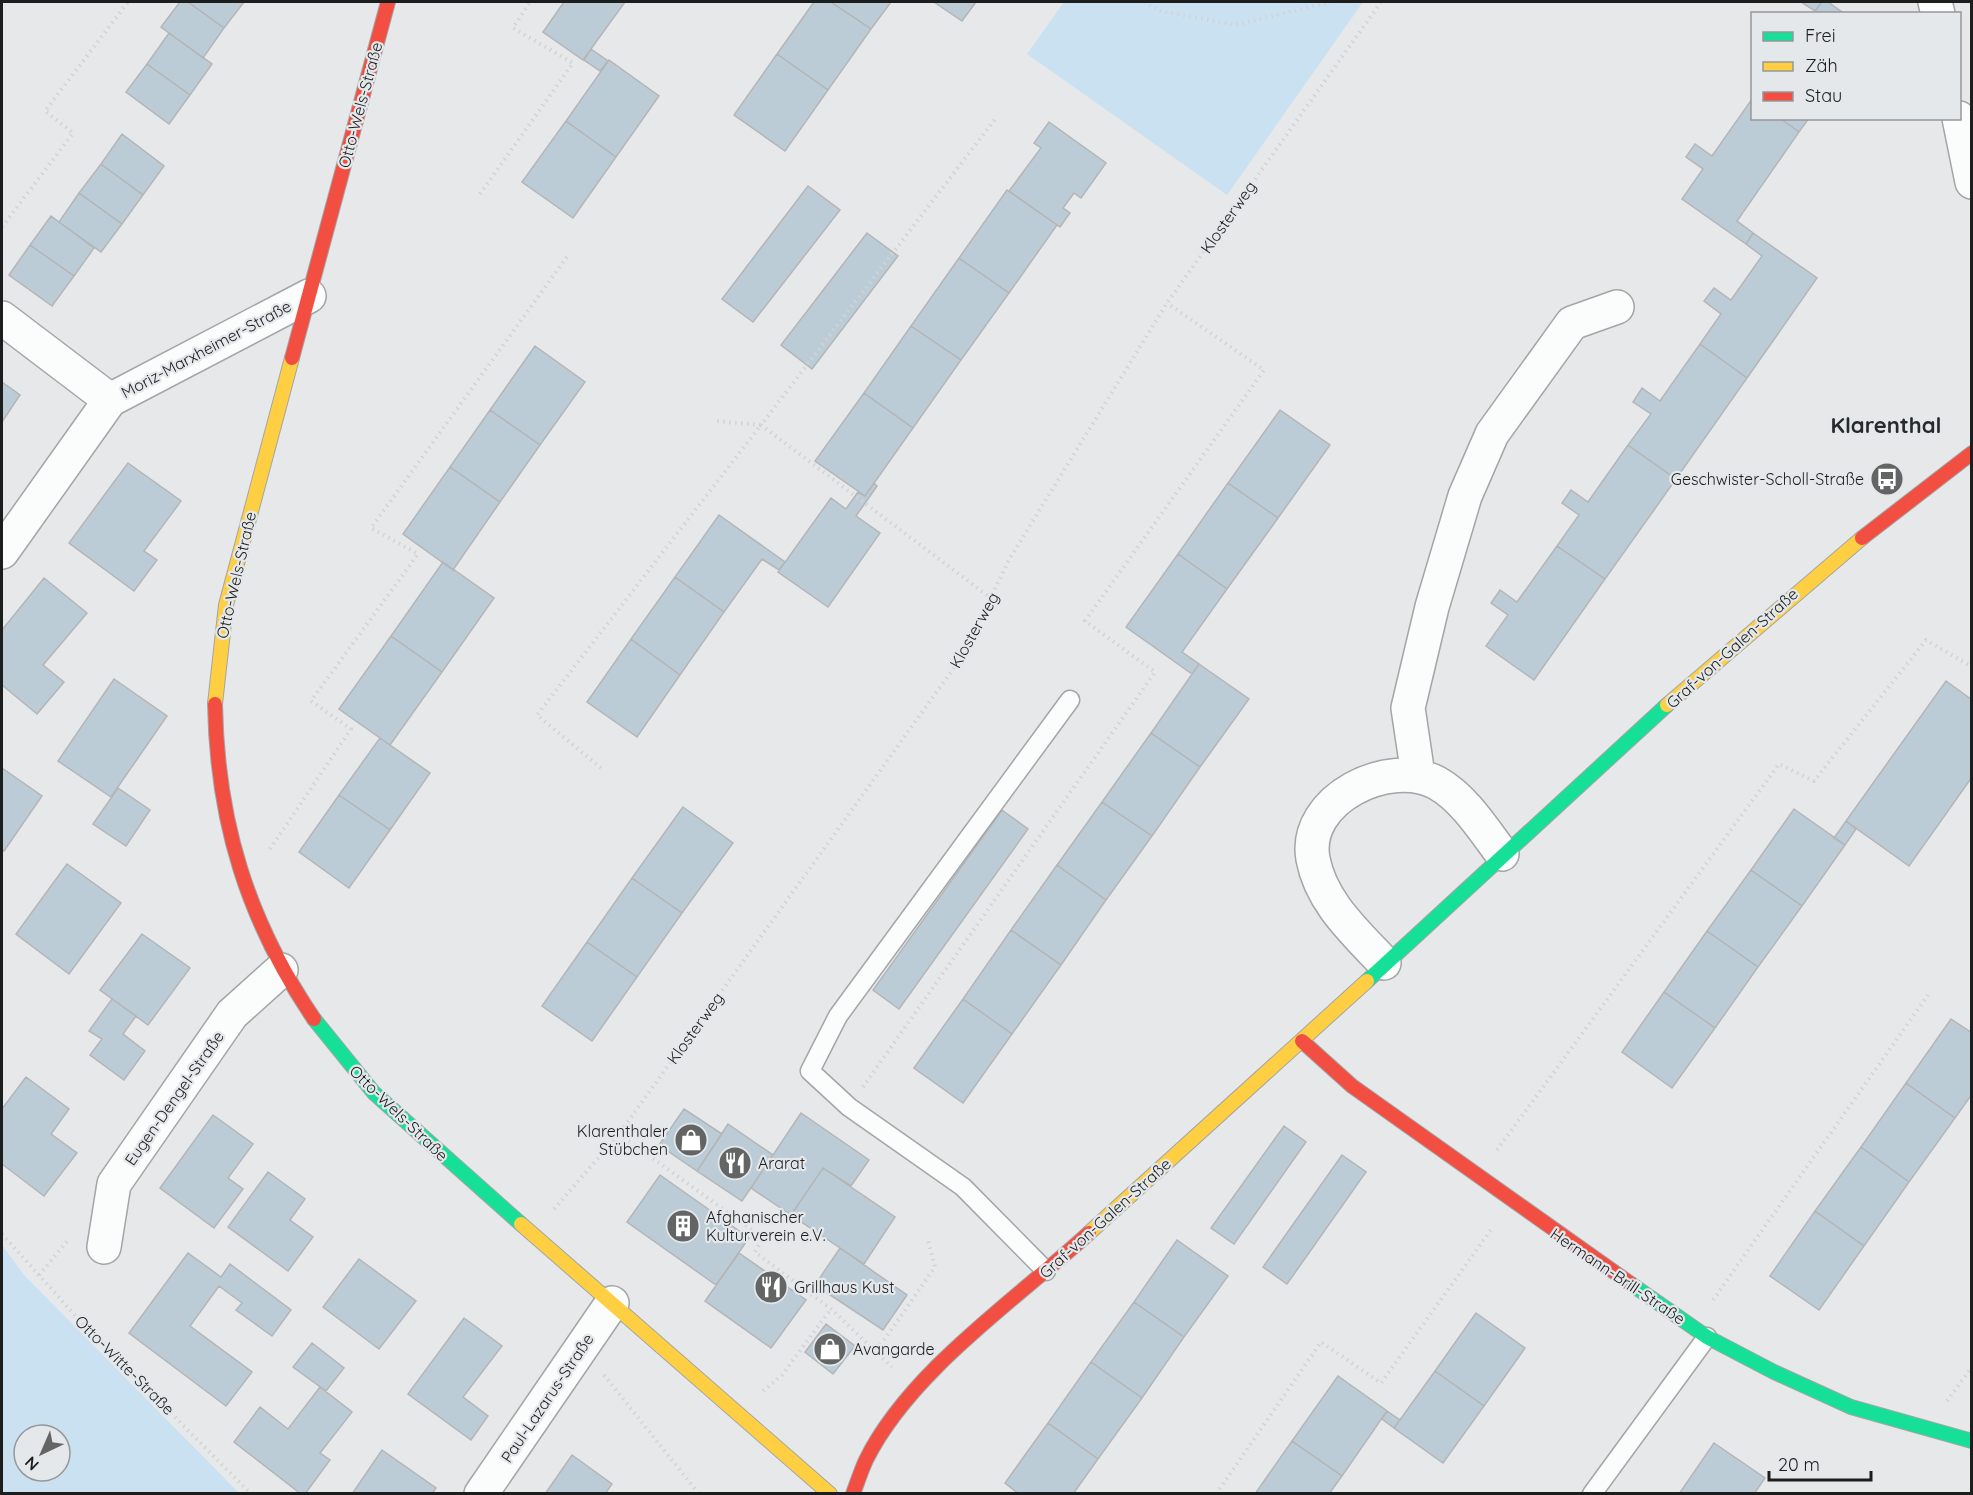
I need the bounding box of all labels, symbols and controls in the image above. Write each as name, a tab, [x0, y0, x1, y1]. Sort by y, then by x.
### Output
legend	[1751, 12, 1961, 120]
text: Frei	[1805, 24, 1836, 47]
street label: Otto-Wels-Straße	[334, 40, 386, 170]
text: Zäh	[1805, 54, 1838, 77]
text: Stau	[1805, 84, 1842, 107]
street label: Klosterweg	[1196, 177, 1260, 257]
street label: Moriz-Marxheimer-Straße	[118, 296, 294, 402]
district label: Klarenthal	[1831, 411, 1941, 439]
bus stop icon: Geschwister-Scholl-Straße	[1869, 461, 1905, 497]
place label: Geschwister-Scholl-Straße	[1671, 469, 1864, 489]
street label: Otto-Wels-Straße	[212, 510, 260, 640]
street label: Graf-von-Galen-Straße	[1662, 584, 1802, 712]
street label: Klosterweg	[945, 588, 1003, 672]
street label: Klosterweg	[662, 988, 728, 1068]
street label: Eugen-Dengel-Straße	[120, 1027, 228, 1169]
street label: Otto-Wels-Straße	[345, 1061, 453, 1165]
place label: Klarenthaler Stübchen	[577, 1121, 668, 1159]
shop icon: Klarenthaler Stübchen	[673, 1122, 709, 1158]
restaurant icon: Ararat	[717, 1145, 753, 1181]
place label: Ararat	[758, 1153, 805, 1173]
street label: Graf-von-Galen-Straße	[1035, 1154, 1175, 1282]
place label: Afghanischer Kulturverein e.V.	[706, 1207, 826, 1245]
building icon: Afghanischer Kulturverein e.V.	[665, 1208, 701, 1244]
street label: Hermann-Brill-Straße	[1547, 1223, 1689, 1329]
restaurant icon: Grillhaus Kust	[753, 1269, 789, 1305]
place label: Grillhaus Kust	[794, 1277, 894, 1297]
street label: Otto-Witte-Straße	[71, 1311, 179, 1419]
street label: Paul-Lazarus-Straße	[496, 1330, 598, 1466]
shop icon: Avangarde	[812, 1331, 848, 1367]
place label: Avangarde	[853, 1339, 934, 1359]
north arrow	[12, 1423, 72, 1483]
scale bar	[1769, 1444, 1871, 1482]
text: N	[20, 1453, 43, 1475]
text: 20 m	[1778, 1453, 1820, 1476]

